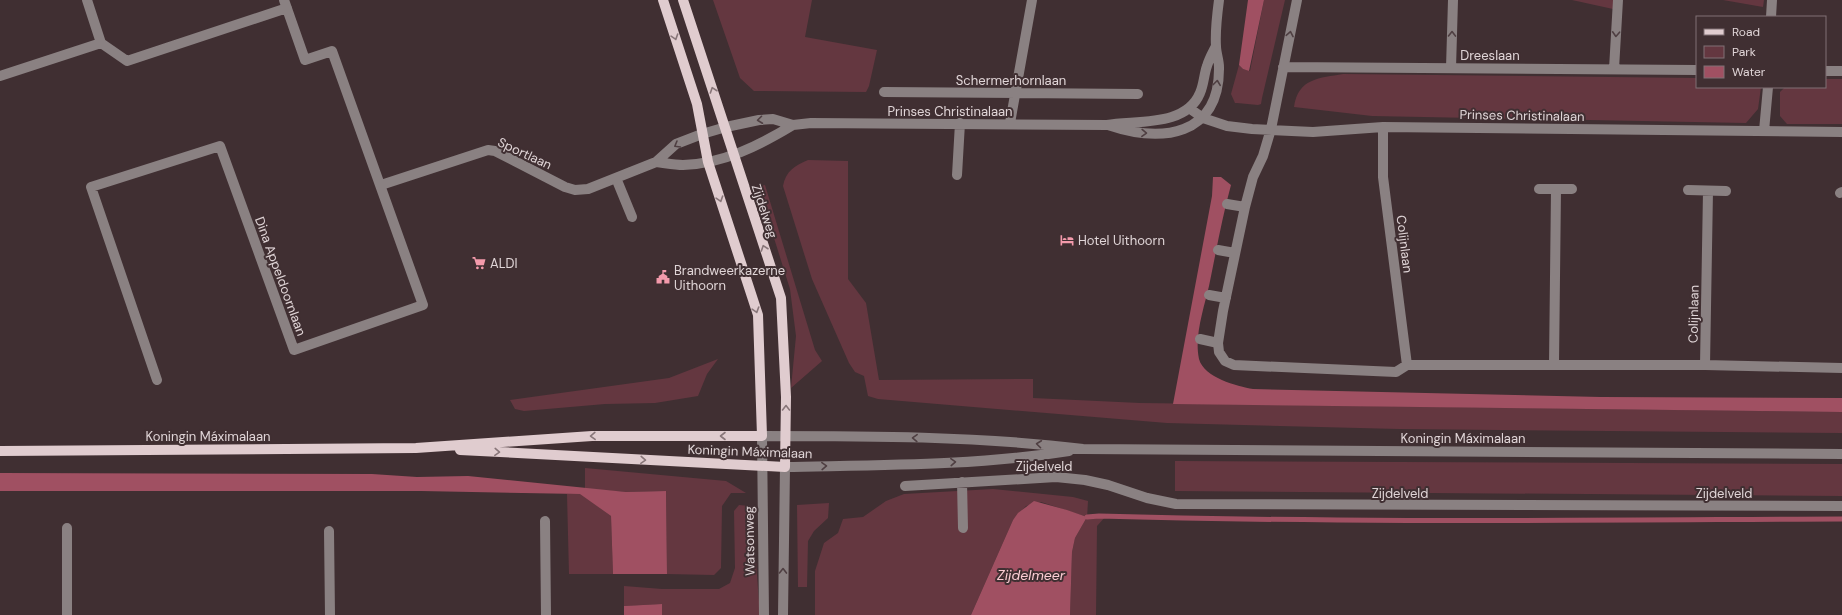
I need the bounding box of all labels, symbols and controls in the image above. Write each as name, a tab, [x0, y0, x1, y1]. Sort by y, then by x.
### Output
legend	[1696, 16, 1826, 88]
text: Road	[1732, 24, 1760, 40]
one-way arrow	[1286, 31, 1294, 37]
one-way arrow	[1448, 31, 1456, 37]
one-way arrow	[1611, 31, 1620, 37]
one-way arrow	[670, 33, 679, 40]
text: Park	[1732, 44, 1756, 60]
street label: Dreeslaan	[1460, 47, 1520, 64]
text: Water	[1732, 64, 1766, 80]
street label: Schermerhornlaan	[956, 72, 1066, 89]
one-way arrow	[1212, 80, 1221, 86]
one-way arrow	[709, 87, 718, 94]
street label: Prinses Christinalaan	[887, 103, 1013, 120]
street label: Prinses Christinalaan	[1459, 106, 1585, 125]
one-way arrow	[756, 115, 763, 124]
one-way arrow	[1141, 128, 1147, 137]
street label: Sportlaan	[495, 134, 555, 173]
one-way arrow	[674, 140, 681, 147]
street label: Zijdelweg	[748, 182, 781, 240]
one-way arrow	[715, 196, 724, 203]
street label: Dina Appeldoornlaan	[251, 214, 310, 338]
street label: Colijnlaan	[1393, 214, 1416, 274]
hotel icon: Hotel Uithoorn	[1059, 232, 1075, 248]
place label: Hotel Uithoorn	[1078, 232, 1165, 249]
one-way arrow	[760, 244, 769, 251]
supermarket icon: ALDI	[471, 255, 487, 271]
place label: ALDI	[490, 255, 517, 272]
place label: Brandweerkazerne Uithoorn	[674, 262, 785, 294]
public building icon: Brandweerkazerne Uithoorn	[655, 269, 671, 285]
street label: Colijnlaan	[1684, 285, 1703, 343]
one-way arrow	[751, 306, 760, 313]
one-way arrow	[782, 405, 790, 411]
street label: Koningin Máximalaan	[146, 428, 270, 445]
street label: Koningin Máximalaan	[1401, 430, 1525, 447]
one-way arrow	[590, 432, 596, 440]
one-way arrow	[720, 432, 726, 440]
one-way arrow	[912, 434, 918, 442]
one-way arrow	[1036, 440, 1043, 449]
street label: Koningin Máximalaan	[687, 441, 813, 462]
one-way arrow	[494, 448, 500, 457]
one-way arrow	[640, 456, 646, 465]
one-way arrow	[950, 458, 956, 466]
street label: Zijdelveld	[1016, 458, 1072, 475]
one-way arrow	[821, 462, 827, 471]
street label: Zijdelveld	[1372, 485, 1428, 502]
street label: Zijdelveld	[1696, 485, 1752, 502]
street label: Watsonweg	[740, 506, 759, 576]
water label: Zijdelmeer	[997, 566, 1066, 584]
one-way arrow	[779, 568, 787, 574]

